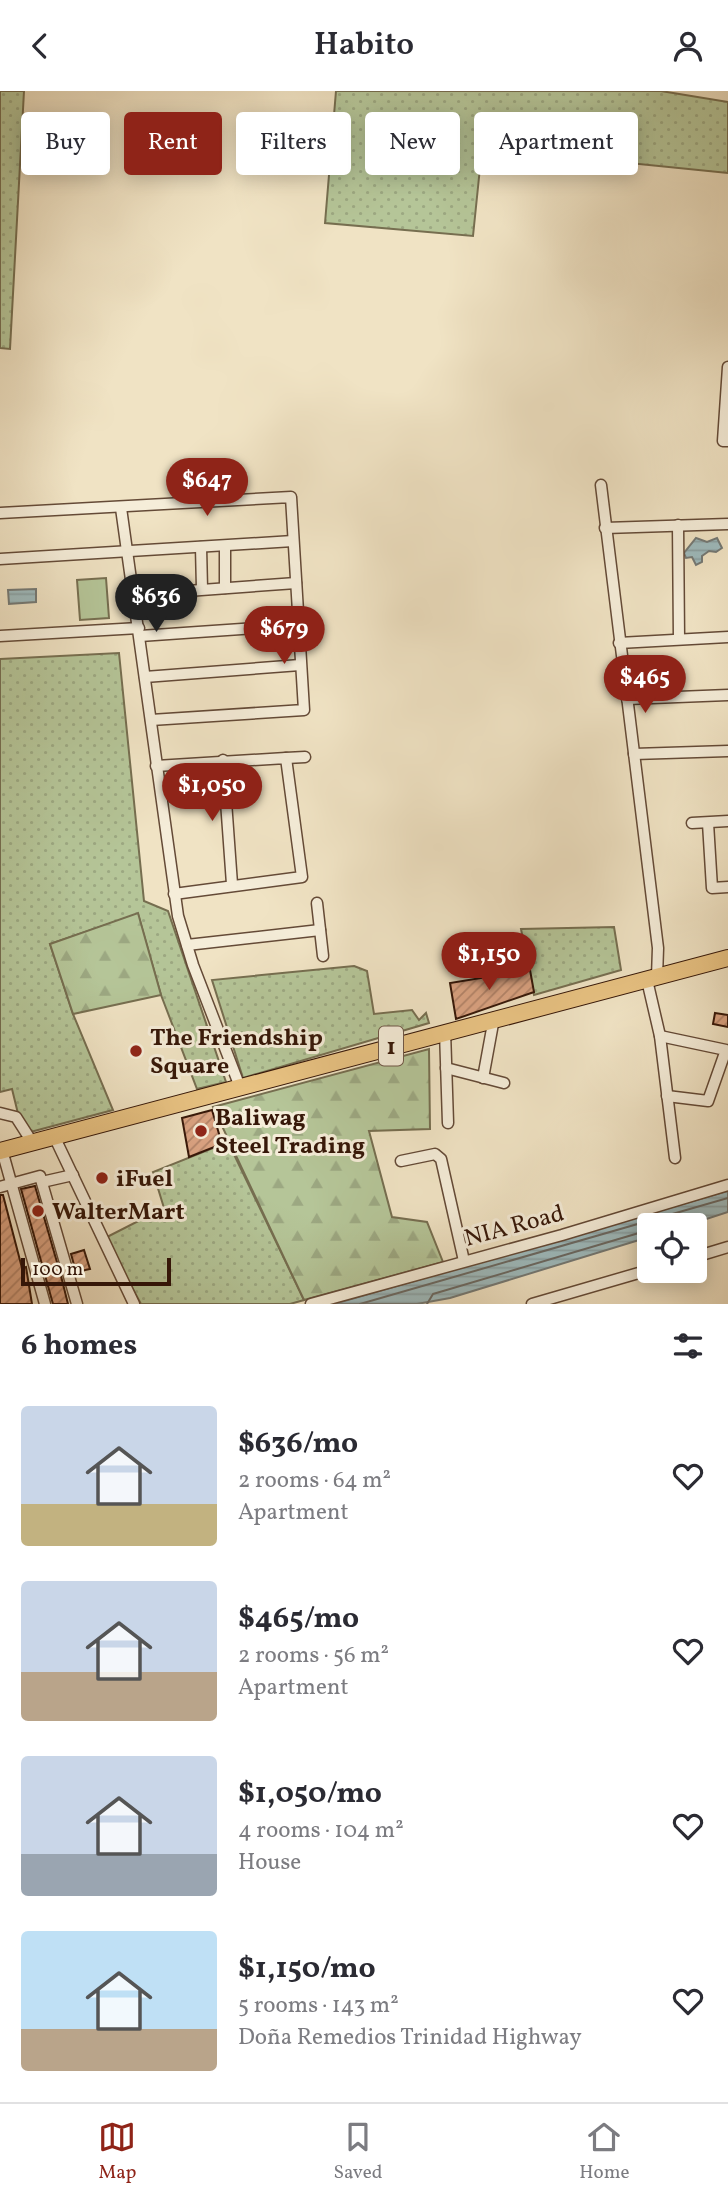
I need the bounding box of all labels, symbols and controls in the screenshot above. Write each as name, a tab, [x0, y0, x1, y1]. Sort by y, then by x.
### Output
text: Habito	[314, 24, 414, 68]
icon: back	[21, 27, 59, 65]
icon: person	[669, 27, 707, 65]
chip: Buy	[21, 112, 110, 175]
chip: Rent	[124, 112, 222, 175]
chip: Filters	[236, 112, 351, 175]
chip: New	[365, 112, 460, 175]
chip: Apartment	[474, 112, 638, 175]
pin: $647	[166, 459, 248, 518]
text: $647	[182, 465, 232, 497]
pin: $636	[115, 575, 197, 634]
text: $636	[131, 581, 181, 613]
pin: $679	[243, 607, 325, 666]
text: $679	[260, 613, 308, 645]
pin: $465	[604, 655, 686, 715]
text: $465	[620, 662, 670, 694]
pin: $1,050	[155, 763, 269, 823]
text: $1,050	[178, 770, 246, 802]
pin: $1,150	[432, 933, 546, 992]
text: $1,150	[458, 939, 520, 971]
place label: The Friendship Square	[150, 1022, 323, 1084]
road number: 1	[379, 1027, 403, 1065]
marker: The Friendship Square	[128, 1043, 144, 1059]
place label: Baliwag Steel Trading	[215, 1102, 365, 1164]
marker: Baliwag Steel Trading	[193, 1123, 209, 1139]
place label: iFuel	[116, 1163, 173, 1197]
marker: iFuel	[94, 1170, 110, 1186]
place label: WalterMart	[52, 1196, 185, 1230]
street label: NIA Road	[461, 1197, 568, 1257]
marker: WalterMart	[30, 1203, 46, 1219]
map controls	[637, 1213, 707, 1283]
button: locate	[637, 1213, 707, 1283]
scale bar	[21, 1255, 172, 1287]
text: 100 m	[32, 1257, 83, 1283]
text: 6 homes	[21, 1325, 137, 1367]
icon: filters	[669, 1327, 707, 1365]
text: $636/mo	[238, 1423, 358, 1465]
icon: home	[77, 1434, 161, 1518]
icon: heart	[669, 1457, 707, 1495]
text: 2 rooms · 64 m²	[238, 1465, 391, 1497]
text: Apartment	[238, 1497, 349, 1529]
text: $465/mo	[238, 1598, 359, 1640]
icon: home	[77, 1609, 161, 1693]
icon: heart	[669, 1632, 707, 1670]
text: 2 rooms · 56 m²	[238, 1640, 389, 1672]
text: Apartment	[238, 1672, 349, 1704]
text: $1,050/mo	[238, 1773, 382, 1815]
icon: home	[77, 1784, 161, 1868]
icon: heart	[669, 1807, 707, 1845]
text: 4 rooms · 104 m²	[238, 1815, 404, 1847]
text: House	[238, 1847, 301, 1879]
text: $1,150/mo	[238, 1948, 376, 1990]
icon: home	[77, 1959, 161, 2043]
icon: heart	[669, 1982, 707, 2020]
text: 5 rooms · 143 m²	[238, 1990, 399, 2022]
text: Doña Remedios Trinidad Highway	[238, 2022, 582, 2054]
tab: Map	[98, 2118, 137, 2186]
tab: Saved	[333, 2118, 382, 2186]
tab: Home	[579, 2118, 630, 2186]

